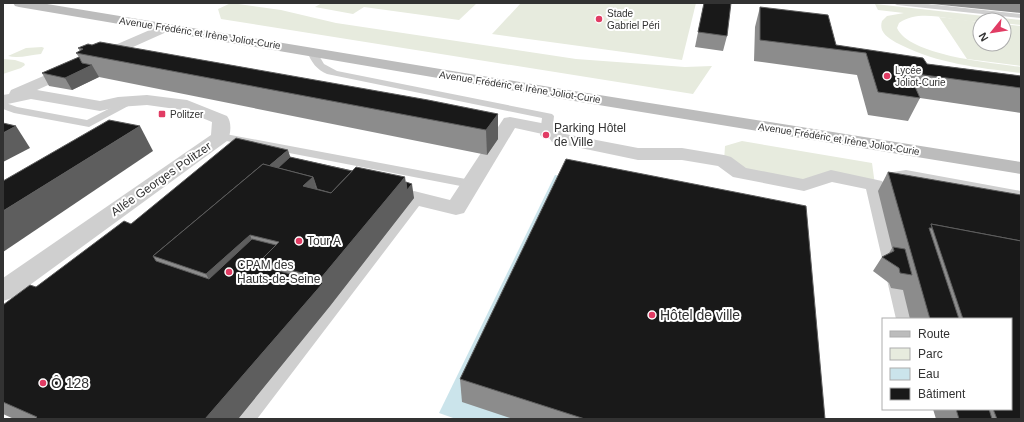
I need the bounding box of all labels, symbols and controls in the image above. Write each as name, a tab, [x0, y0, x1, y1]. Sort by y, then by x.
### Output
place label: Stade Gabriel Péri	[607, 8, 660, 31]
north arrow	[972, 12, 1012, 52]
marker: Stade Gabriel Péri	[594, 14, 604, 24]
street label: Avenue Frédéric et Irène Joliot-Curie	[119, 15, 282, 51]
text: N	[976, 31, 991, 43]
place label: Lycée Joliot-Curie	[895, 65, 946, 88]
street label: Avenue Frédéric et Irène Joliot-Curie	[439, 69, 602, 105]
marker: Lycée Joliot-Curie	[882, 71, 892, 81]
marker: Politzer	[157, 109, 167, 119]
place label: Politzer	[170, 109, 204, 120]
place label: Parking Hôtel de Ville	[554, 121, 626, 149]
street label: Avenue Frédéric et Irène Joliot-Curie	[758, 121, 921, 157]
marker: Parking Hôtel de Ville	[541, 130, 551, 140]
street label: Allée Georges Politzer	[108, 139, 214, 219]
place label: Tour A	[307, 234, 341, 248]
marker: Tour A	[294, 236, 304, 246]
place label: CPAM des Hauts-de-Seine	[237, 258, 321, 286]
marker: CPAM des Hauts-de-Seine	[224, 267, 234, 277]
place label: Hôtel de ville	[660, 307, 740, 323]
marker: Hôtel de ville	[647, 310, 657, 320]
legend	[882, 318, 1012, 410]
text: Route	[918, 327, 950, 341]
text: Parc	[918, 347, 943, 361]
text: Eau	[918, 367, 939, 381]
place label: Ô 128	[51, 375, 89, 391]
marker: Ô 128	[38, 378, 48, 388]
text: Bâtiment	[918, 387, 966, 401]

